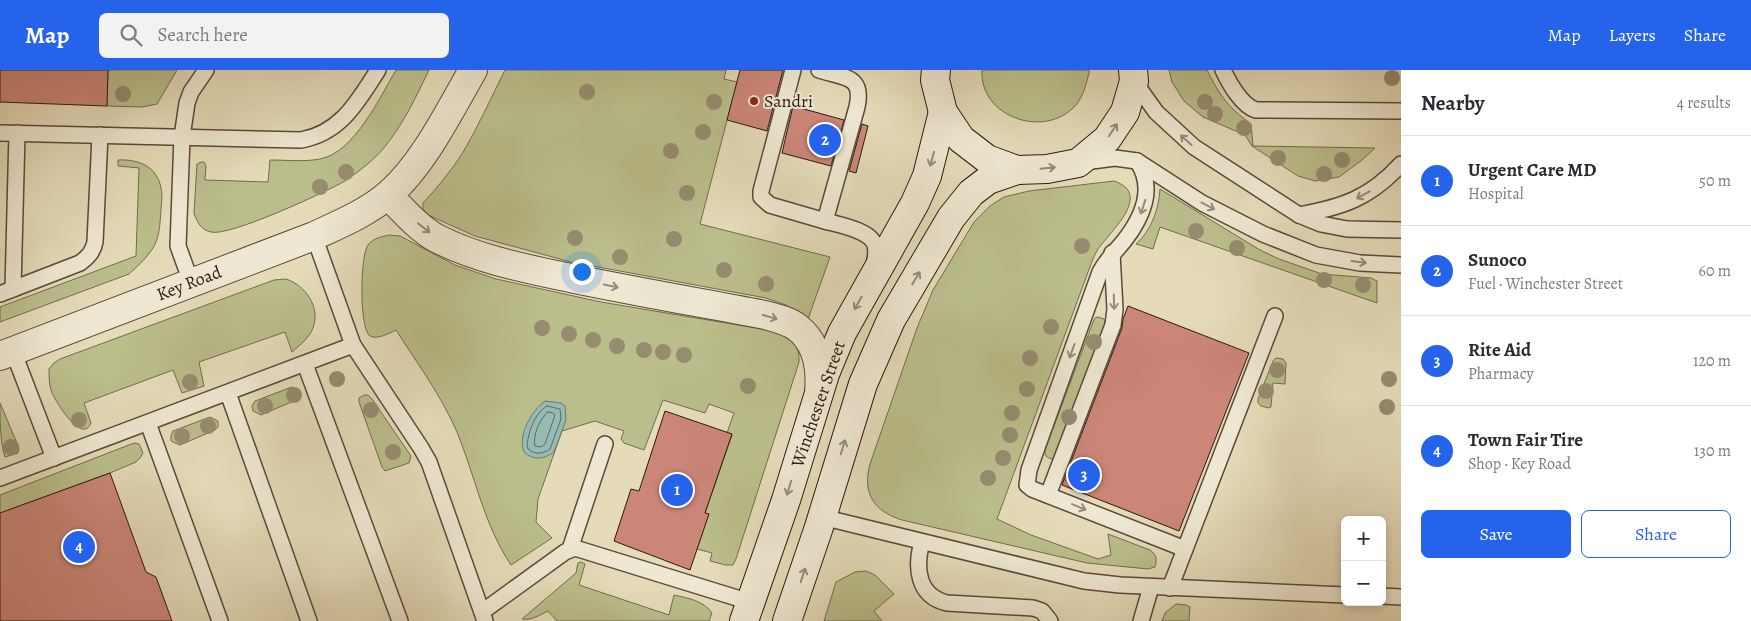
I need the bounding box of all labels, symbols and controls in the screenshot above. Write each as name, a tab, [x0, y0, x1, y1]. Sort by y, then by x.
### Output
search box	[99, 13, 449, 58]
text: Map	[25, 19, 69, 51]
icon: search	[117, 21, 145, 49]
text: Search here	[157, 22, 248, 48]
text: Map	[1548, 23, 1581, 47]
text: Layers	[1609, 23, 1656, 47]
text: Share	[1684, 23, 1726, 47]
place label: Sandri	[764, 89, 813, 113]
text: Nearby	[1421, 89, 1484, 117]
text: 4 results	[1677, 92, 1731, 114]
marker: Sandri	[748, 95, 760, 107]
pin: 2	[809, 121, 841, 159]
one-way arrow	[1108, 124, 1118, 138]
one-way arrow	[1179, 134, 1192, 146]
one-way arrow	[926, 151, 936, 167]
text: Urgent Care MD	[1468, 157, 1596, 183]
one-way arrow	[1039, 163, 1055, 173]
text: 1	[1434, 170, 1440, 192]
text: 50 m	[1699, 170, 1731, 192]
text: Hospital	[1468, 183, 1524, 205]
one-way arrow	[1356, 190, 1371, 200]
one-way arrow	[1137, 199, 1147, 215]
one-way arrow	[1200, 202, 1215, 211]
one-way arrow	[417, 223, 430, 234]
text: Sunoco	[1468, 247, 1527, 273]
one-way arrow	[1351, 257, 1367, 267]
your location	[569, 259, 595, 285]
street label: Key Road	[153, 260, 225, 306]
text: 2	[1433, 260, 1441, 282]
text: 60 m	[1699, 260, 1731, 282]
one-way arrow	[911, 271, 921, 286]
text: Fuel · Winchester Street	[1468, 273, 1623, 295]
one-way arrow	[602, 282, 618, 292]
one-way arrow	[1110, 293, 1119, 309]
one-way arrow	[853, 296, 863, 311]
one-way arrow	[762, 312, 778, 322]
text: Rite Aid	[1468, 337, 1531, 363]
street label: Winchester Street	[785, 338, 851, 471]
one-way arrow	[1067, 343, 1076, 359]
text: 3	[1434, 350, 1440, 372]
text: 120 m	[1693, 350, 1731, 372]
text: Pharmacy	[1468, 363, 1534, 385]
text: Town Fair Tire	[1468, 427, 1583, 453]
one-way arrow	[839, 439, 849, 455]
text: 4	[1433, 440, 1441, 462]
text: 130 m	[1694, 440, 1731, 462]
text: Shop · Key Road	[1468, 453, 1571, 475]
pin: 3	[1068, 456, 1100, 494]
pin: 1	[661, 471, 693, 509]
one-way arrow	[784, 480, 794, 496]
one-way arrow	[1070, 503, 1086, 512]
button: Save	[1421, 510, 1571, 558]
button: Share	[1581, 510, 1731, 558]
map controls	[1341, 516, 1386, 606]
button: +	[1341, 516, 1386, 561]
pin: 4	[63, 528, 95, 566]
button: −	[1341, 561, 1386, 606]
one-way arrow	[799, 567, 808, 583]

